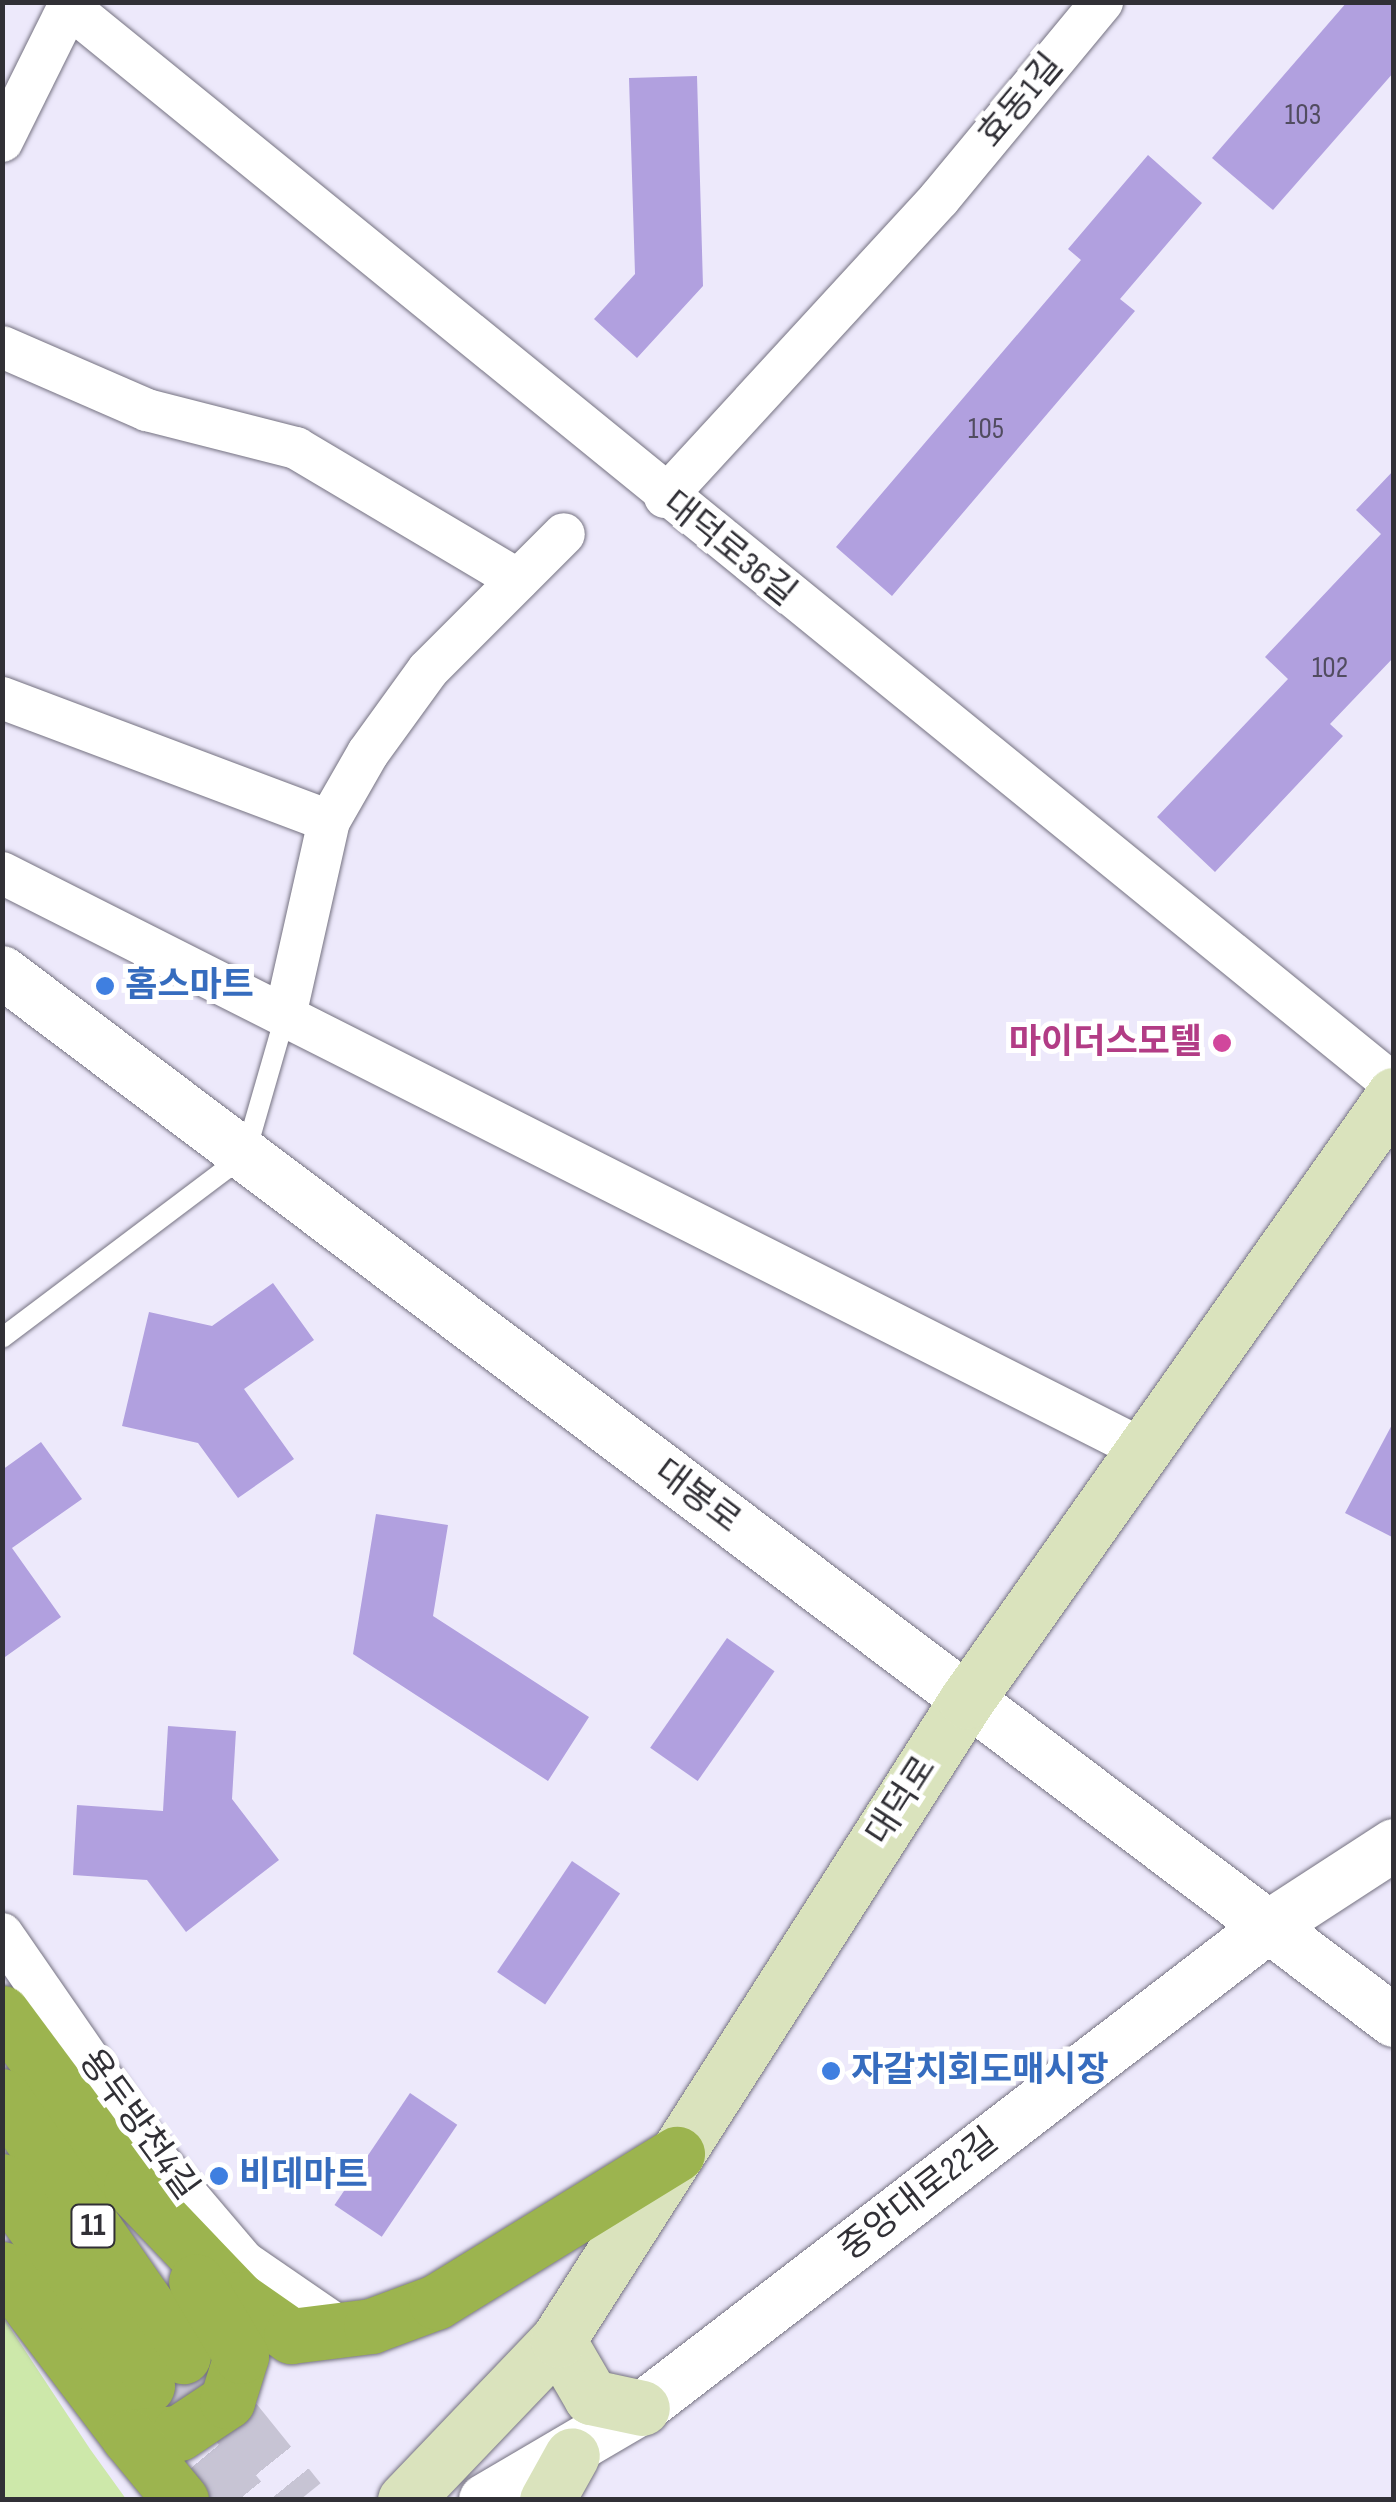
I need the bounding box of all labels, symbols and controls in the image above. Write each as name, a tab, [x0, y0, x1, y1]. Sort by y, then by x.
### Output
street label: 효동1길	[970, 46, 1072, 156]
house number: 103	[1285, 97, 1321, 133]
house number: 105	[968, 411, 1004, 447]
street label: 대덕로36길	[654, 483, 804, 615]
house number: 102	[1312, 650, 1348, 686]
place label: 홈스마트	[125, 965, 254, 1007]
marker: 홈스마트	[94, 975, 116, 997]
place label: 마이더스모텔	[1009, 1022, 1202, 1064]
marker: 마이더스모텔	[1211, 1032, 1233, 1054]
street label: 대봉로	[646, 1451, 748, 1543]
street label: 대덕로	[858, 1749, 946, 1853]
street label: 용두방천4길	[69, 2042, 207, 2208]
place label: 자갈치회도매시장	[851, 2050, 1109, 2092]
marker: 자갈치회도매시장	[820, 2060, 842, 2082]
street label: 중앙대로22길	[831, 2120, 1007, 2270]
place label: 비데마트	[239, 2155, 368, 2197]
marker: 비데마트	[208, 2165, 230, 2187]
road number: 11	[68, 2199, 118, 2253]

